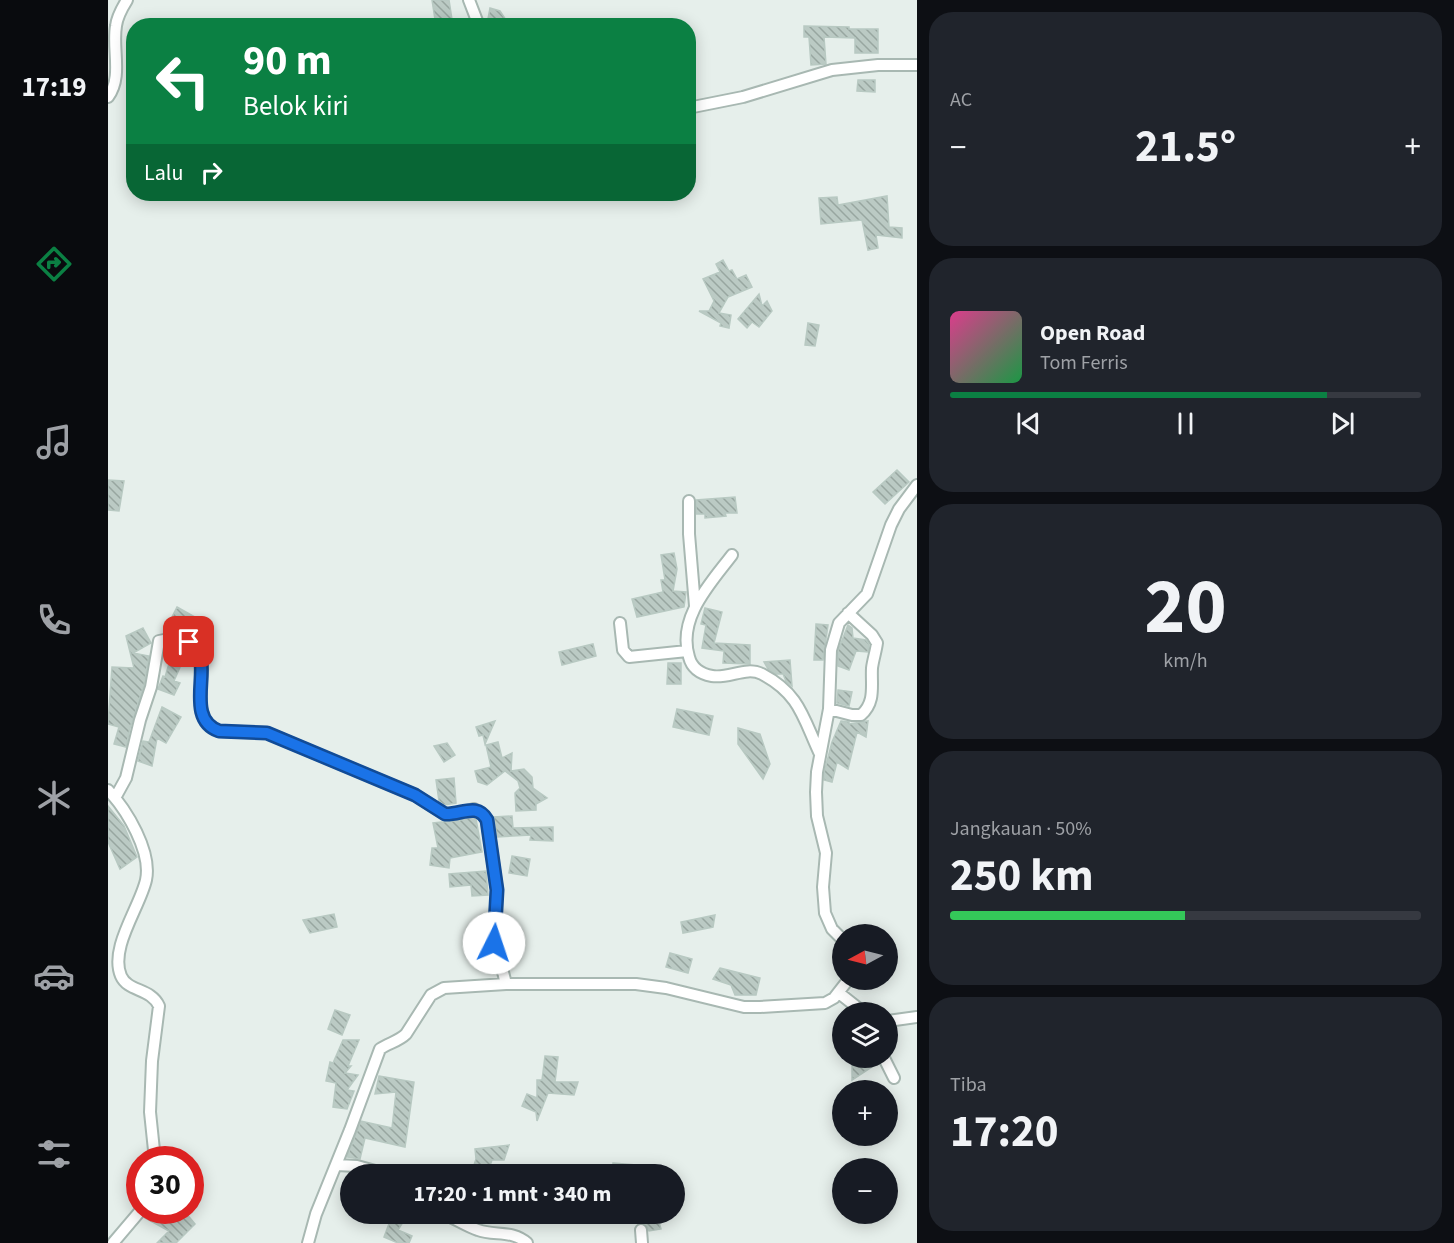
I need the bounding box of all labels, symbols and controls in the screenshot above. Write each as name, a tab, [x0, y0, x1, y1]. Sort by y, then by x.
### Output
text: 90 m	[243, 31, 332, 91]
icon: left	[144, 42, 222, 120]
text: 17:19	[21, 68, 87, 107]
text: AC	[950, 86, 972, 114]
text: Belok kiri	[243, 87, 349, 126]
text: 21.5°	[1135, 115, 1236, 179]
text: −	[950, 124, 966, 171]
text: +	[1405, 124, 1421, 171]
icon: right	[195, 156, 228, 189]
text: Lalu	[144, 157, 183, 189]
icon: directions	[33, 243, 75, 285]
text: Open Road	[1040, 317, 1145, 349]
text: Tom Ferris	[1040, 349, 1128, 377]
icon: previous	[1012, 407, 1045, 440]
icon: pause	[1169, 407, 1202, 440]
icon: next	[1326, 407, 1359, 440]
icon: music	[33, 421, 75, 463]
text: 20	[1144, 552, 1227, 663]
icon: phone	[33, 599, 75, 641]
pin	[163, 616, 214, 667]
icon: arrive	[172, 625, 205, 658]
text: km/h	[1163, 647, 1208, 675]
icon: climate	[33, 777, 75, 819]
text: Jangkauan · 50%	[950, 815, 1092, 843]
text: 250 km	[950, 844, 1094, 908]
position arrow	[462, 911, 526, 975]
north arrow	[832, 924, 898, 990]
map controls	[832, 924, 898, 1224]
icon: car	[33, 955, 75, 997]
button: layers	[832, 1002, 898, 1068]
text: Tiba	[950, 1071, 987, 1099]
button: +	[832, 1080, 898, 1146]
text: 17:20	[950, 1100, 1059, 1164]
icon: filters	[33, 1133, 75, 1175]
speed limit sign: 30	[126, 1146, 204, 1224]
button: −	[832, 1158, 898, 1224]
text: 17:20 · 1 mnt · 340 m	[414, 1178, 611, 1210]

